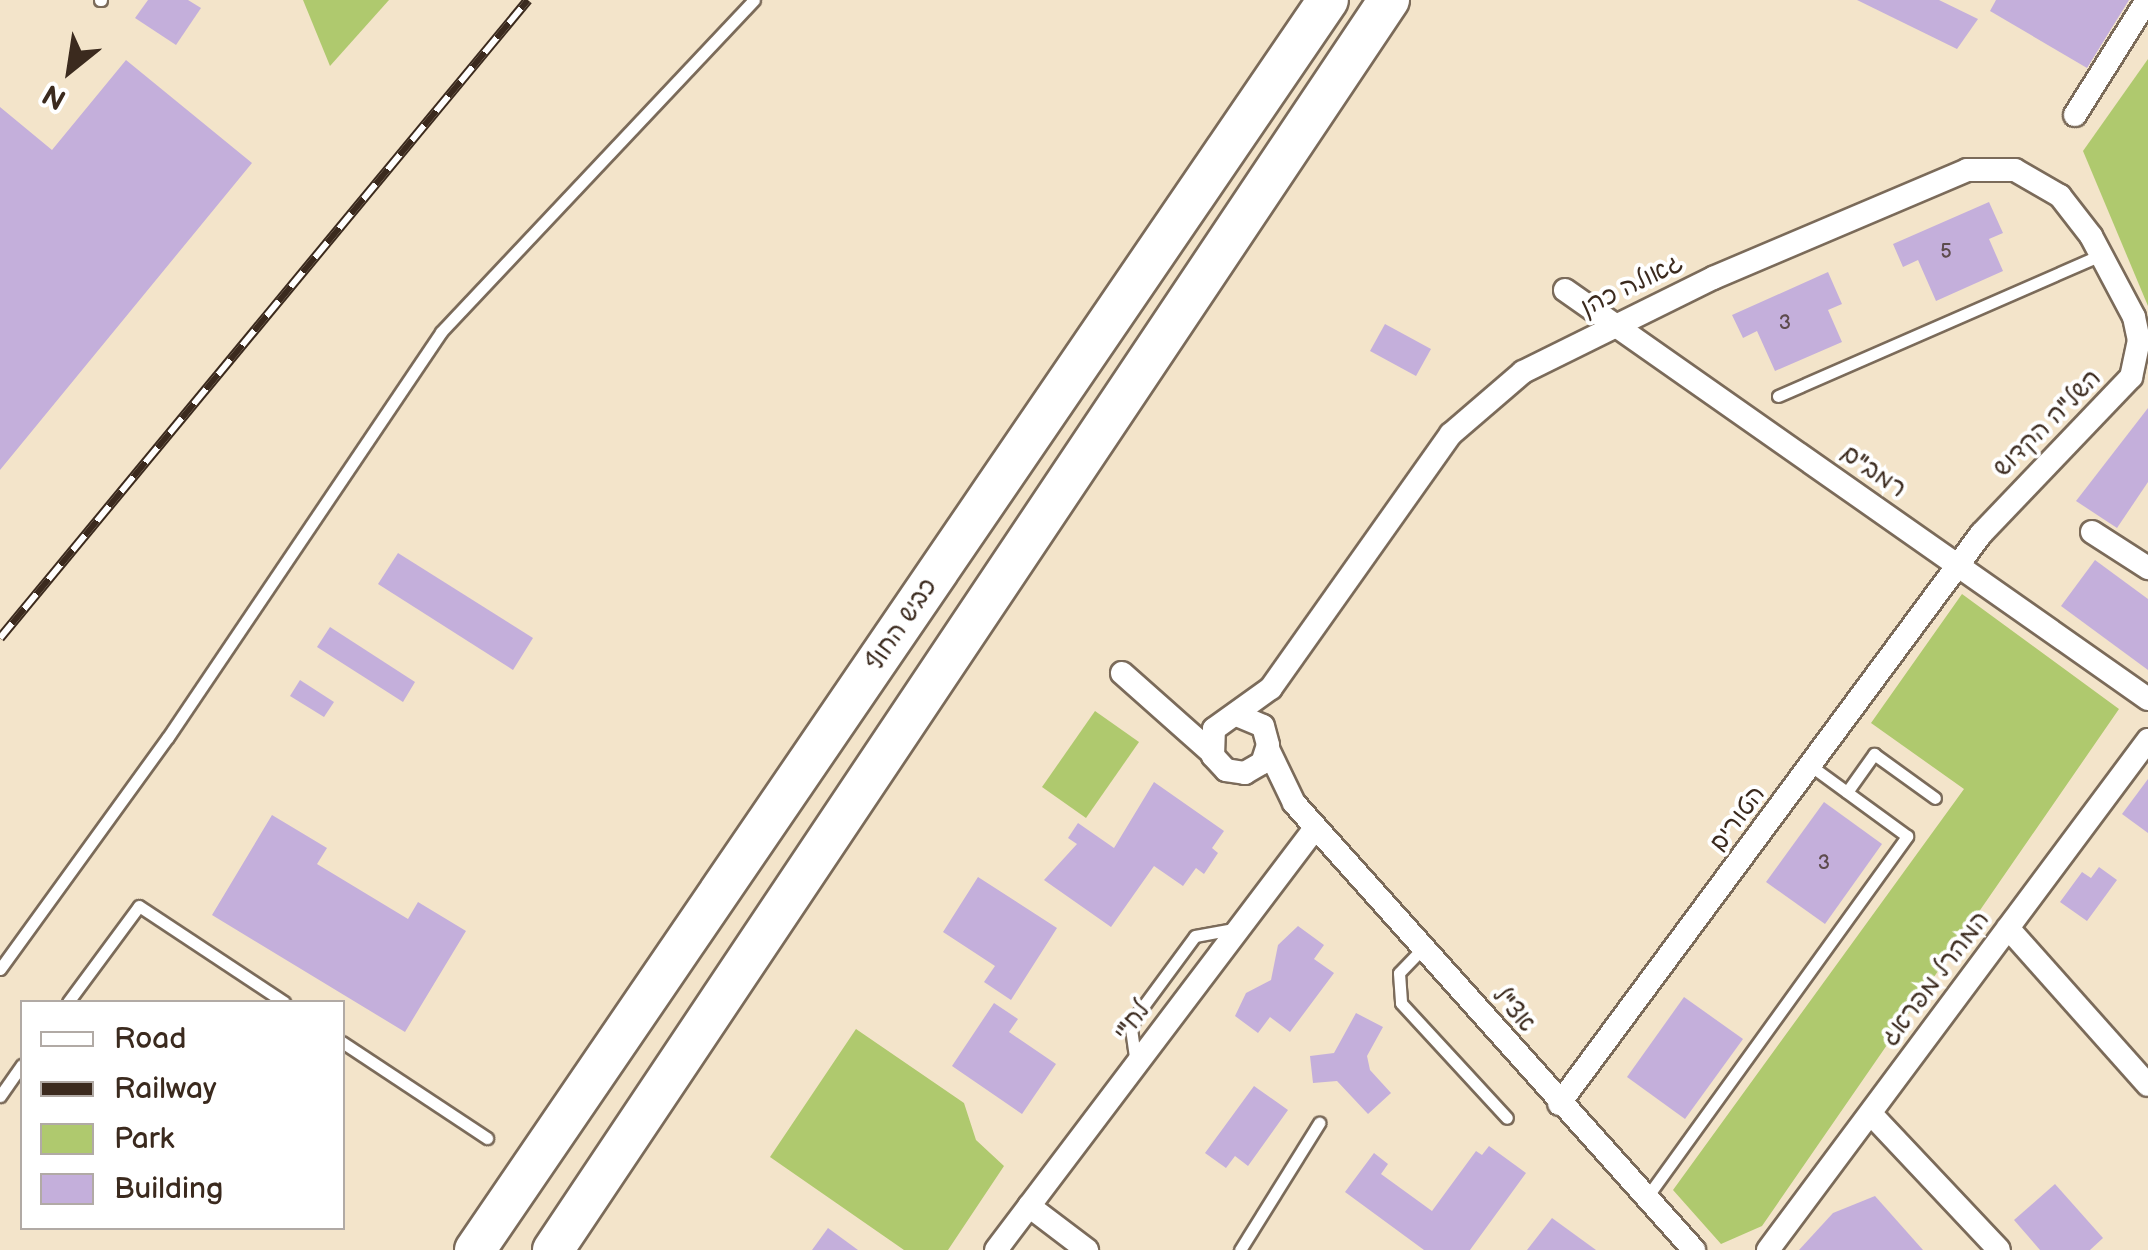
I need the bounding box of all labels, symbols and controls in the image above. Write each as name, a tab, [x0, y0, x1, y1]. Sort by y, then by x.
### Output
north arrow	[20, 20, 120, 120]
text: N	[37, 77, 72, 116]
house number: 5	[1940, 240, 1952, 264]
street label: גאולה כהן	[1576, 248, 1688, 324]
house number: 3	[1779, 311, 1791, 335]
street label: השל"ה הקדוש	[1988, 364, 2108, 484]
street label: רמב"ם	[1835, 439, 1911, 505]
street label: כביש החוף	[860, 573, 944, 677]
street label: הטורים	[1704, 780, 1772, 858]
house number: 3	[1818, 851, 1830, 875]
street label: המהרל מפראג	[1876, 906, 1996, 1052]
street label: אצ"ל	[1485, 981, 1541, 1039]
street label: לח"י	[1109, 997, 1157, 1047]
legend	[20, 1000, 345, 1230]
text: Road	[114, 1021, 187, 1057]
text: Railway	[114, 1071, 216, 1107]
text: Park	[114, 1121, 174, 1157]
text: Building	[114, 1171, 223, 1207]

